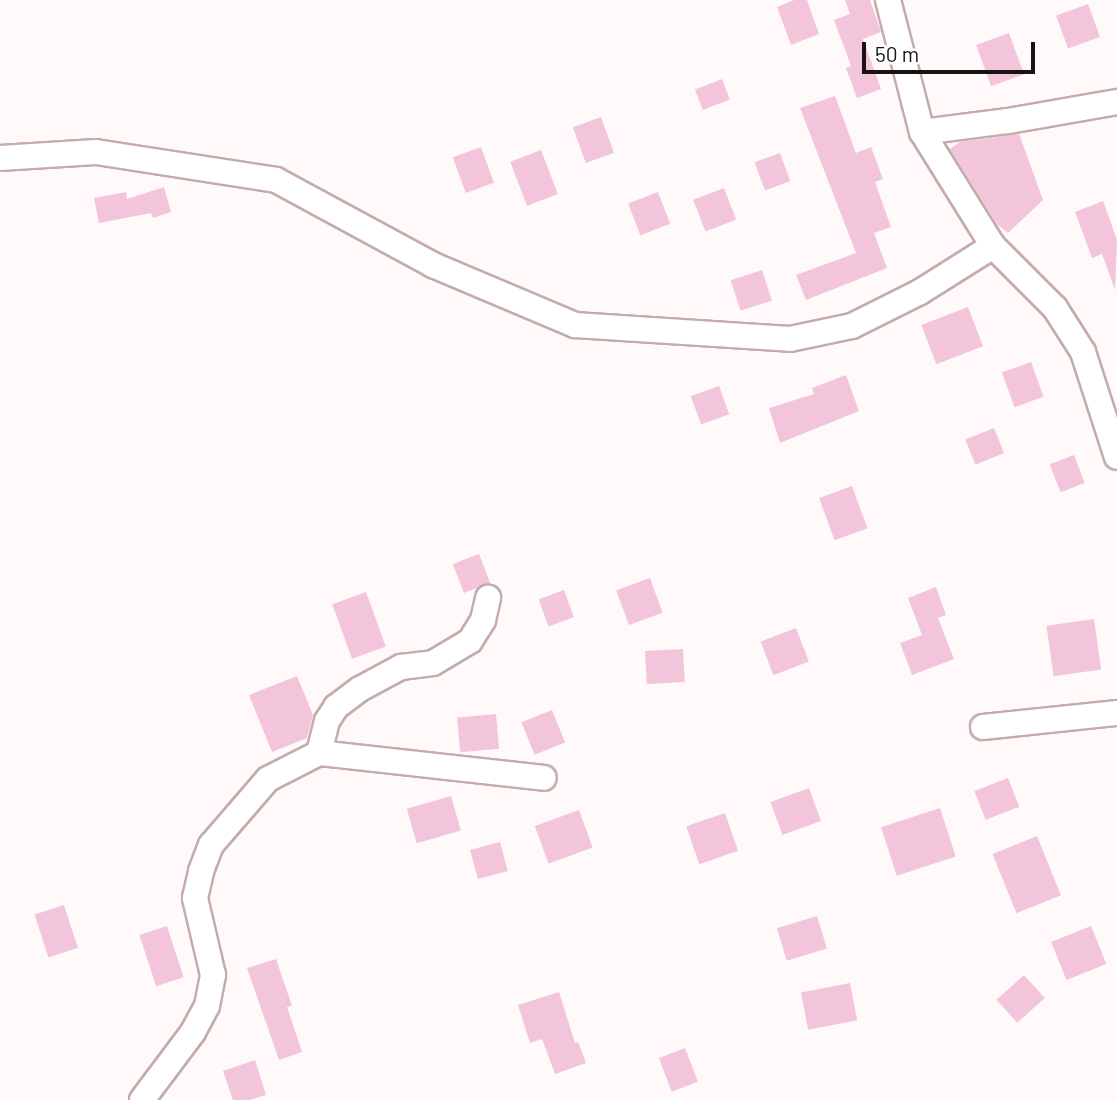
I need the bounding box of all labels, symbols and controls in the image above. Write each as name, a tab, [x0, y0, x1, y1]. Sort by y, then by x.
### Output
scale bar	[865, 28, 1038, 72]
text: 50 m	[875, 41, 919, 66]

